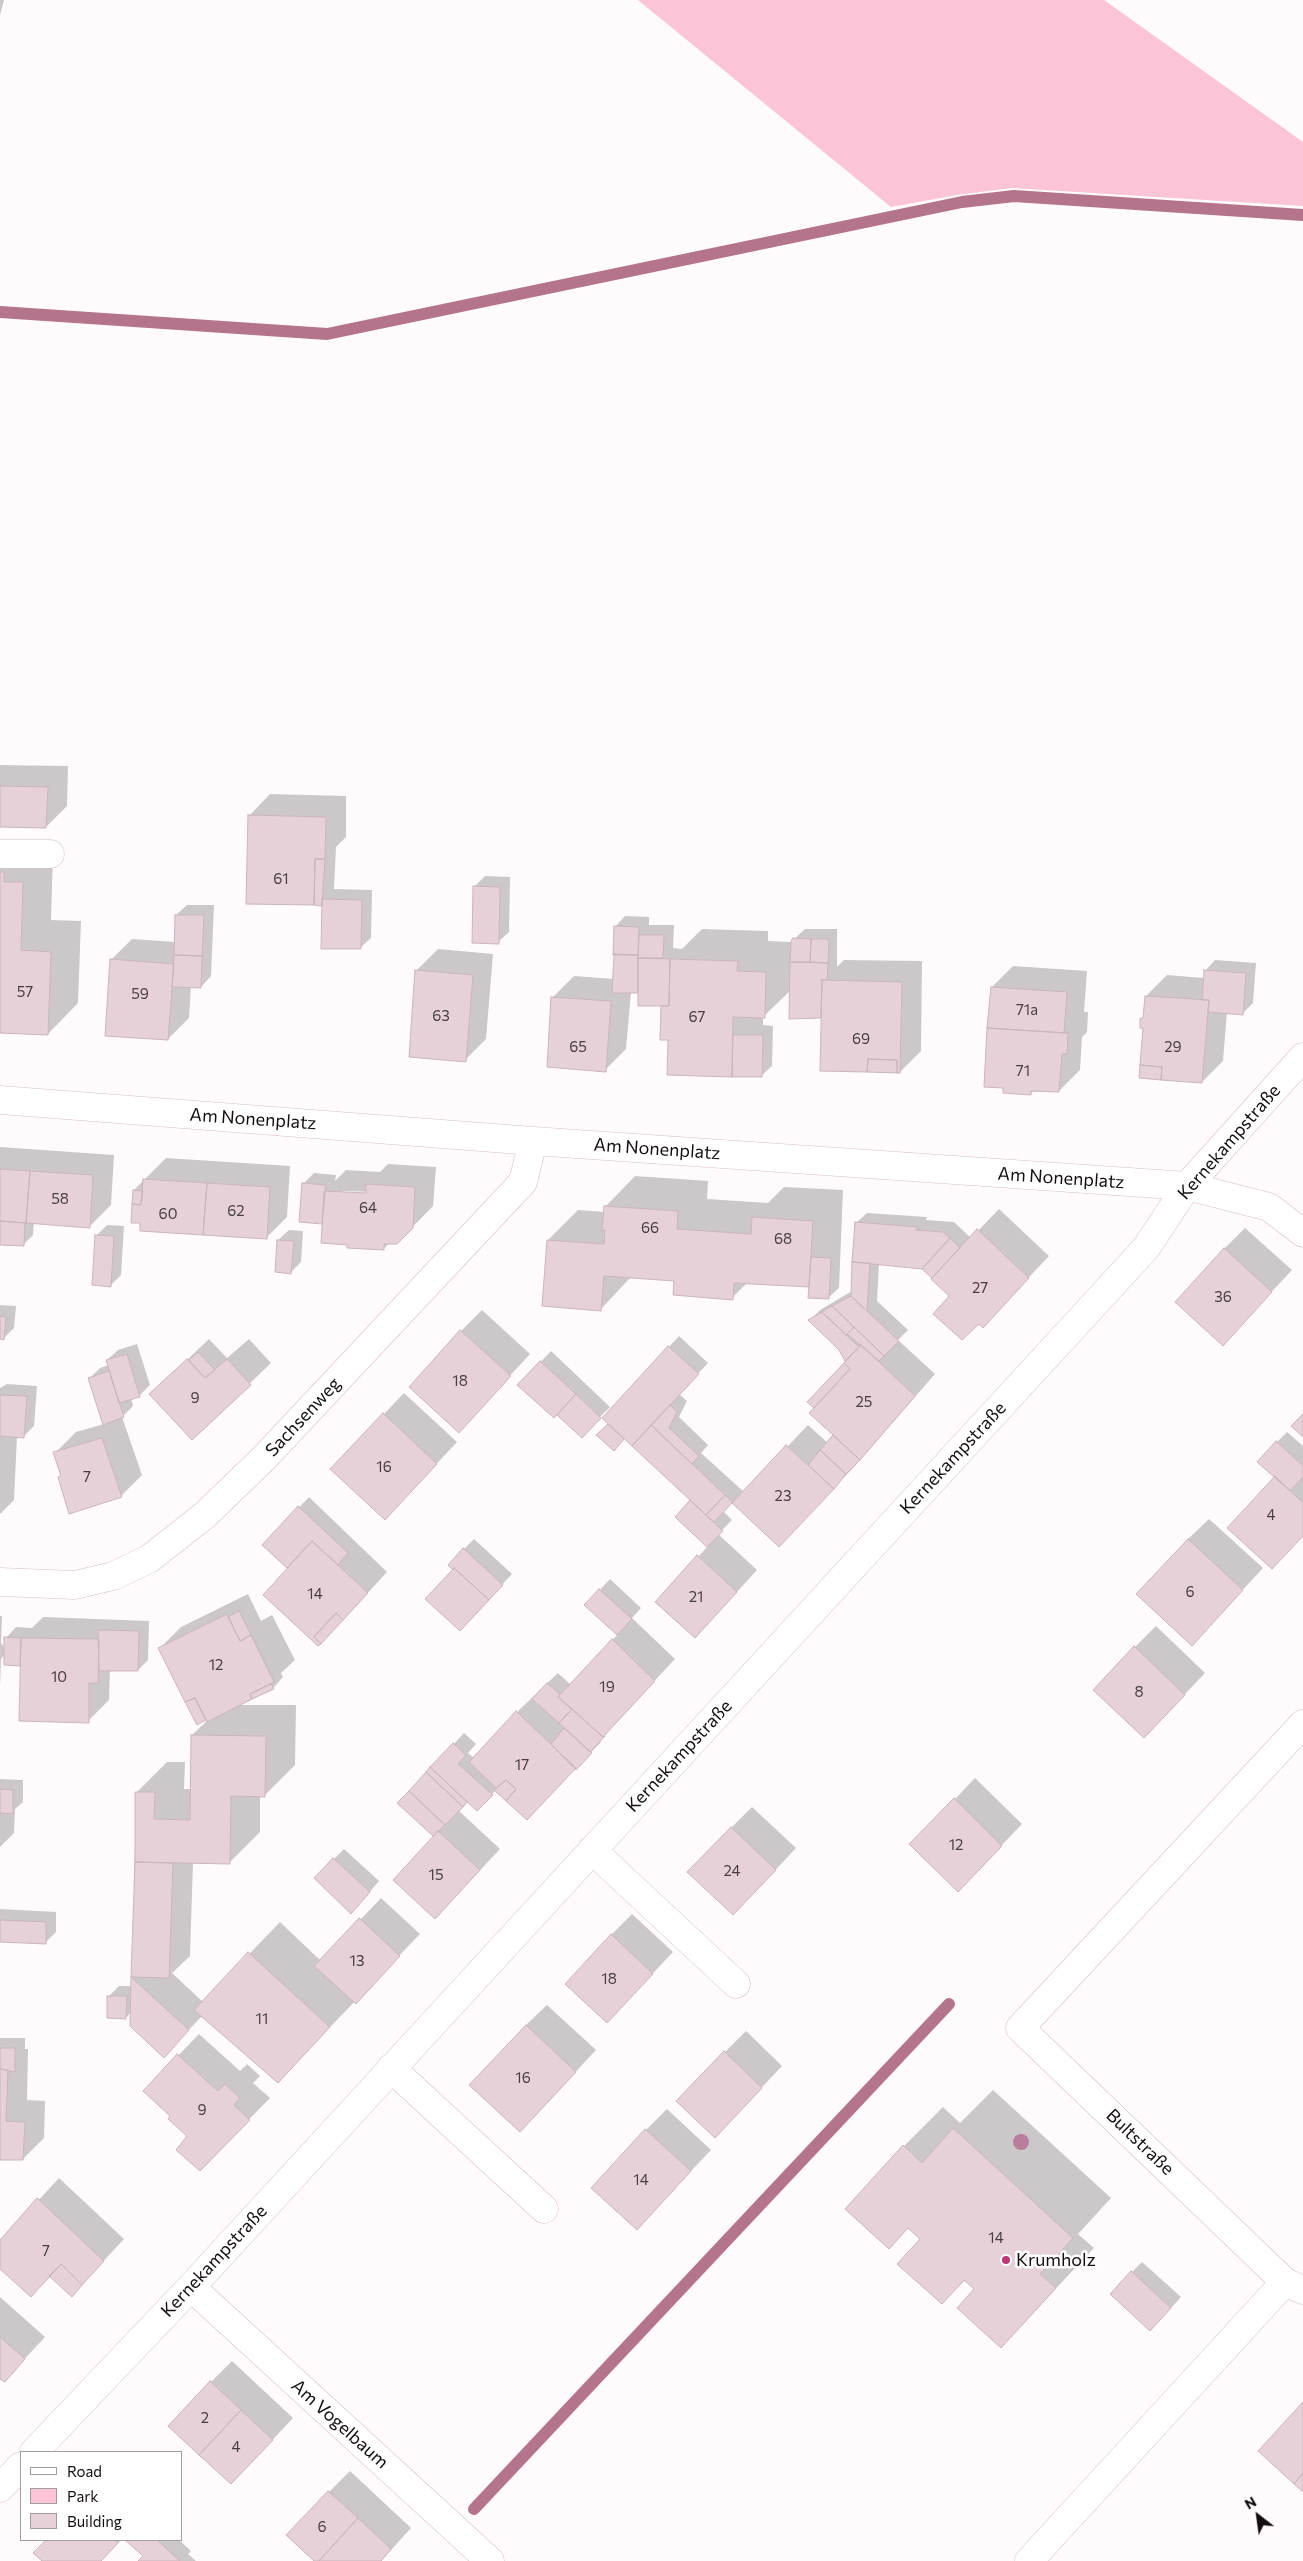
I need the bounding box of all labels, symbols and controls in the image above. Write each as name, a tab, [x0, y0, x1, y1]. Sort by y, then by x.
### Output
house number: 61	[273, 870, 289, 888]
house number: 57	[17, 983, 33, 1001]
house number: 59	[131, 985, 149, 1003]
house number: 71a	[1016, 1001, 1038, 1019]
house number: 63	[432, 1007, 450, 1025]
house number: 67	[689, 1008, 705, 1026]
house number: 69	[852, 1030, 870, 1048]
house number: 65	[569, 1038, 587, 1056]
house number: 29	[1164, 1038, 1182, 1056]
house number: 71	[1016, 1062, 1030, 1080]
street label: Kernekampstraße	[1173, 1080, 1285, 1204]
street label: Am Nonenplatz	[189, 1104, 317, 1134]
street label: Am Nonenplatz	[593, 1134, 721, 1164]
street label: Am Nonenplatz	[997, 1163, 1125, 1193]
house number: 58	[51, 1190, 69, 1208]
house number: 64	[359, 1199, 377, 1217]
house number: 62	[227, 1202, 245, 1220]
house number: 60	[159, 1205, 177, 1223]
house number: 66	[641, 1219, 659, 1237]
house number: 68	[774, 1230, 792, 1248]
house number: 27	[972, 1279, 988, 1297]
house number: 36	[1214, 1288, 1232, 1306]
house number: 18	[452, 1372, 468, 1390]
street label: Sachsenweg	[261, 1373, 345, 1461]
house number: 9	[190, 1389, 200, 1407]
house number: 25	[856, 1393, 872, 1411]
street label: Kernekampstraße	[895, 1397, 1011, 1519]
house number: 16	[376, 1458, 392, 1476]
house number: 7	[83, 1468, 91, 1486]
house number: 23	[775, 1487, 791, 1505]
house number: 4	[1267, 1506, 1275, 1524]
house number: 6	[1185, 1583, 1195, 1601]
house number: 14	[307, 1585, 323, 1603]
house number: 21	[689, 1588, 703, 1606]
house number: 12	[209, 1656, 223, 1674]
house number: 10	[51, 1668, 67, 1686]
house number: 19	[599, 1678, 615, 1696]
house number: 8	[1134, 1683, 1144, 1701]
street label: Kernekampstraße	[621, 1695, 737, 1817]
house number: 17	[515, 1756, 529, 1774]
house number: 12	[949, 1836, 963, 1854]
house number: 24	[723, 1862, 741, 1880]
house number: 15	[428, 1866, 444, 1884]
house number: 13	[350, 1952, 364, 1970]
house number: 18	[601, 1970, 617, 1988]
house number: 11	[256, 2010, 268, 2028]
house number: 16	[515, 2069, 531, 2087]
house number: 9	[197, 2101, 207, 2119]
street label: Bultstraße	[1102, 2104, 1178, 2180]
house number: 14	[633, 2171, 649, 2189]
street label: Kernekampstraße	[156, 2200, 272, 2322]
house number: 14	[988, 2229, 1004, 2247]
house number: 7	[42, 2242, 50, 2260]
place label: Krumholz	[1016, 2249, 1096, 2271]
marker: Krumholz	[1000, 2254, 1012, 2266]
street label: Am Vogelbaum	[287, 2375, 393, 2473]
house number: 2	[201, 2409, 209, 2427]
house number: 4	[232, 2438, 240, 2456]
legend	[20, 2451, 182, 2541]
text: Road	[67, 2462, 102, 2480]
text: Park	[67, 2487, 98, 2505]
north arrow	[1233, 2491, 1283, 2541]
text: N	[1241, 2493, 1259, 2513]
text: Building	[67, 2512, 122, 2530]
house number: 6	[317, 2518, 327, 2536]

